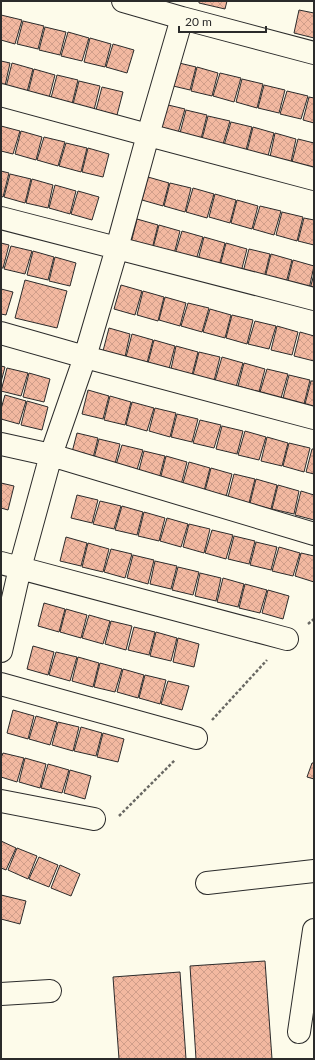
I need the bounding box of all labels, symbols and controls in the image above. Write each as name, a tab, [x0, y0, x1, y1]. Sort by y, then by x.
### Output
scale bar	[179, 8, 266, 34]
text: 20 m	[185, 14, 212, 29]

